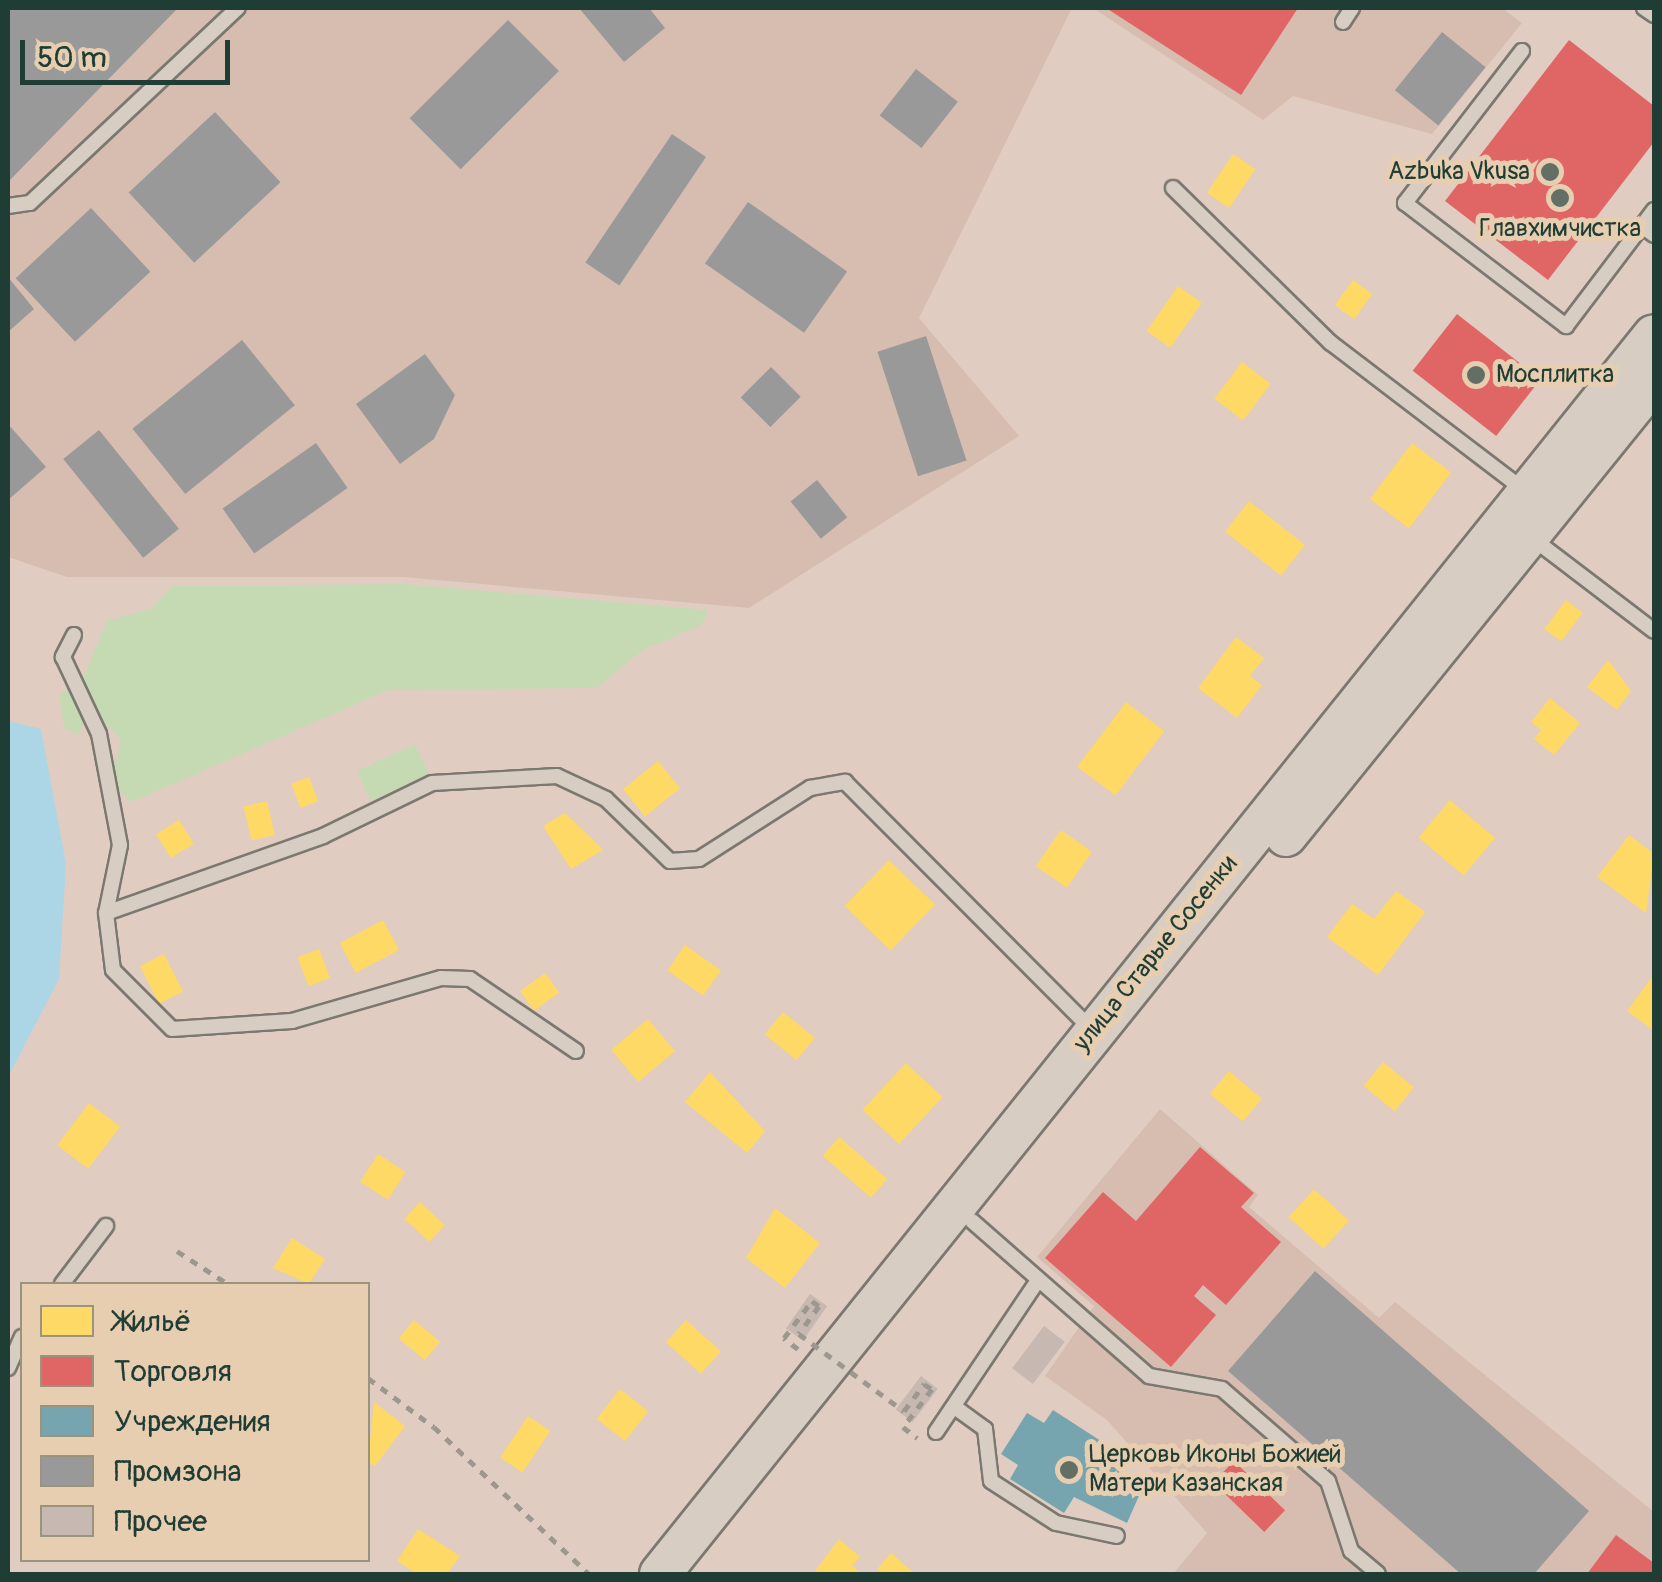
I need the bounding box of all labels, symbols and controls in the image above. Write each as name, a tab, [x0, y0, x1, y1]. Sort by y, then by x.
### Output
scale bar	[25, 20, 235, 82]
text: 50 m	[37, 39, 107, 76]
place label: Azbuka Vkusa	[1388, 157, 1530, 187]
marker: Azbuka Vkusa	[1539, 161, 1561, 183]
marker: Главхимчистка	[1549, 187, 1571, 209]
place label: Главхимчистка	[1479, 214, 1641, 244]
place label: Мосплитка	[1496, 360, 1614, 390]
marker: Мосплитка	[1465, 364, 1487, 386]
street label: улица Старые Сосенки	[1068, 850, 1244, 1058]
legend	[20, 1282, 370, 1562]
text: Жильё	[114, 1303, 191, 1340]
text: Торговля	[114, 1353, 232, 1390]
text: Учреждения	[114, 1403, 271, 1440]
place label: Церковь Иконы Божией Матери Казанская	[1089, 1441, 1342, 1500]
text: Промзона	[114, 1453, 242, 1490]
marker: Церковь Иконы Божией Матери Казанская	[1058, 1459, 1080, 1481]
text: Прочее	[114, 1503, 207, 1540]

